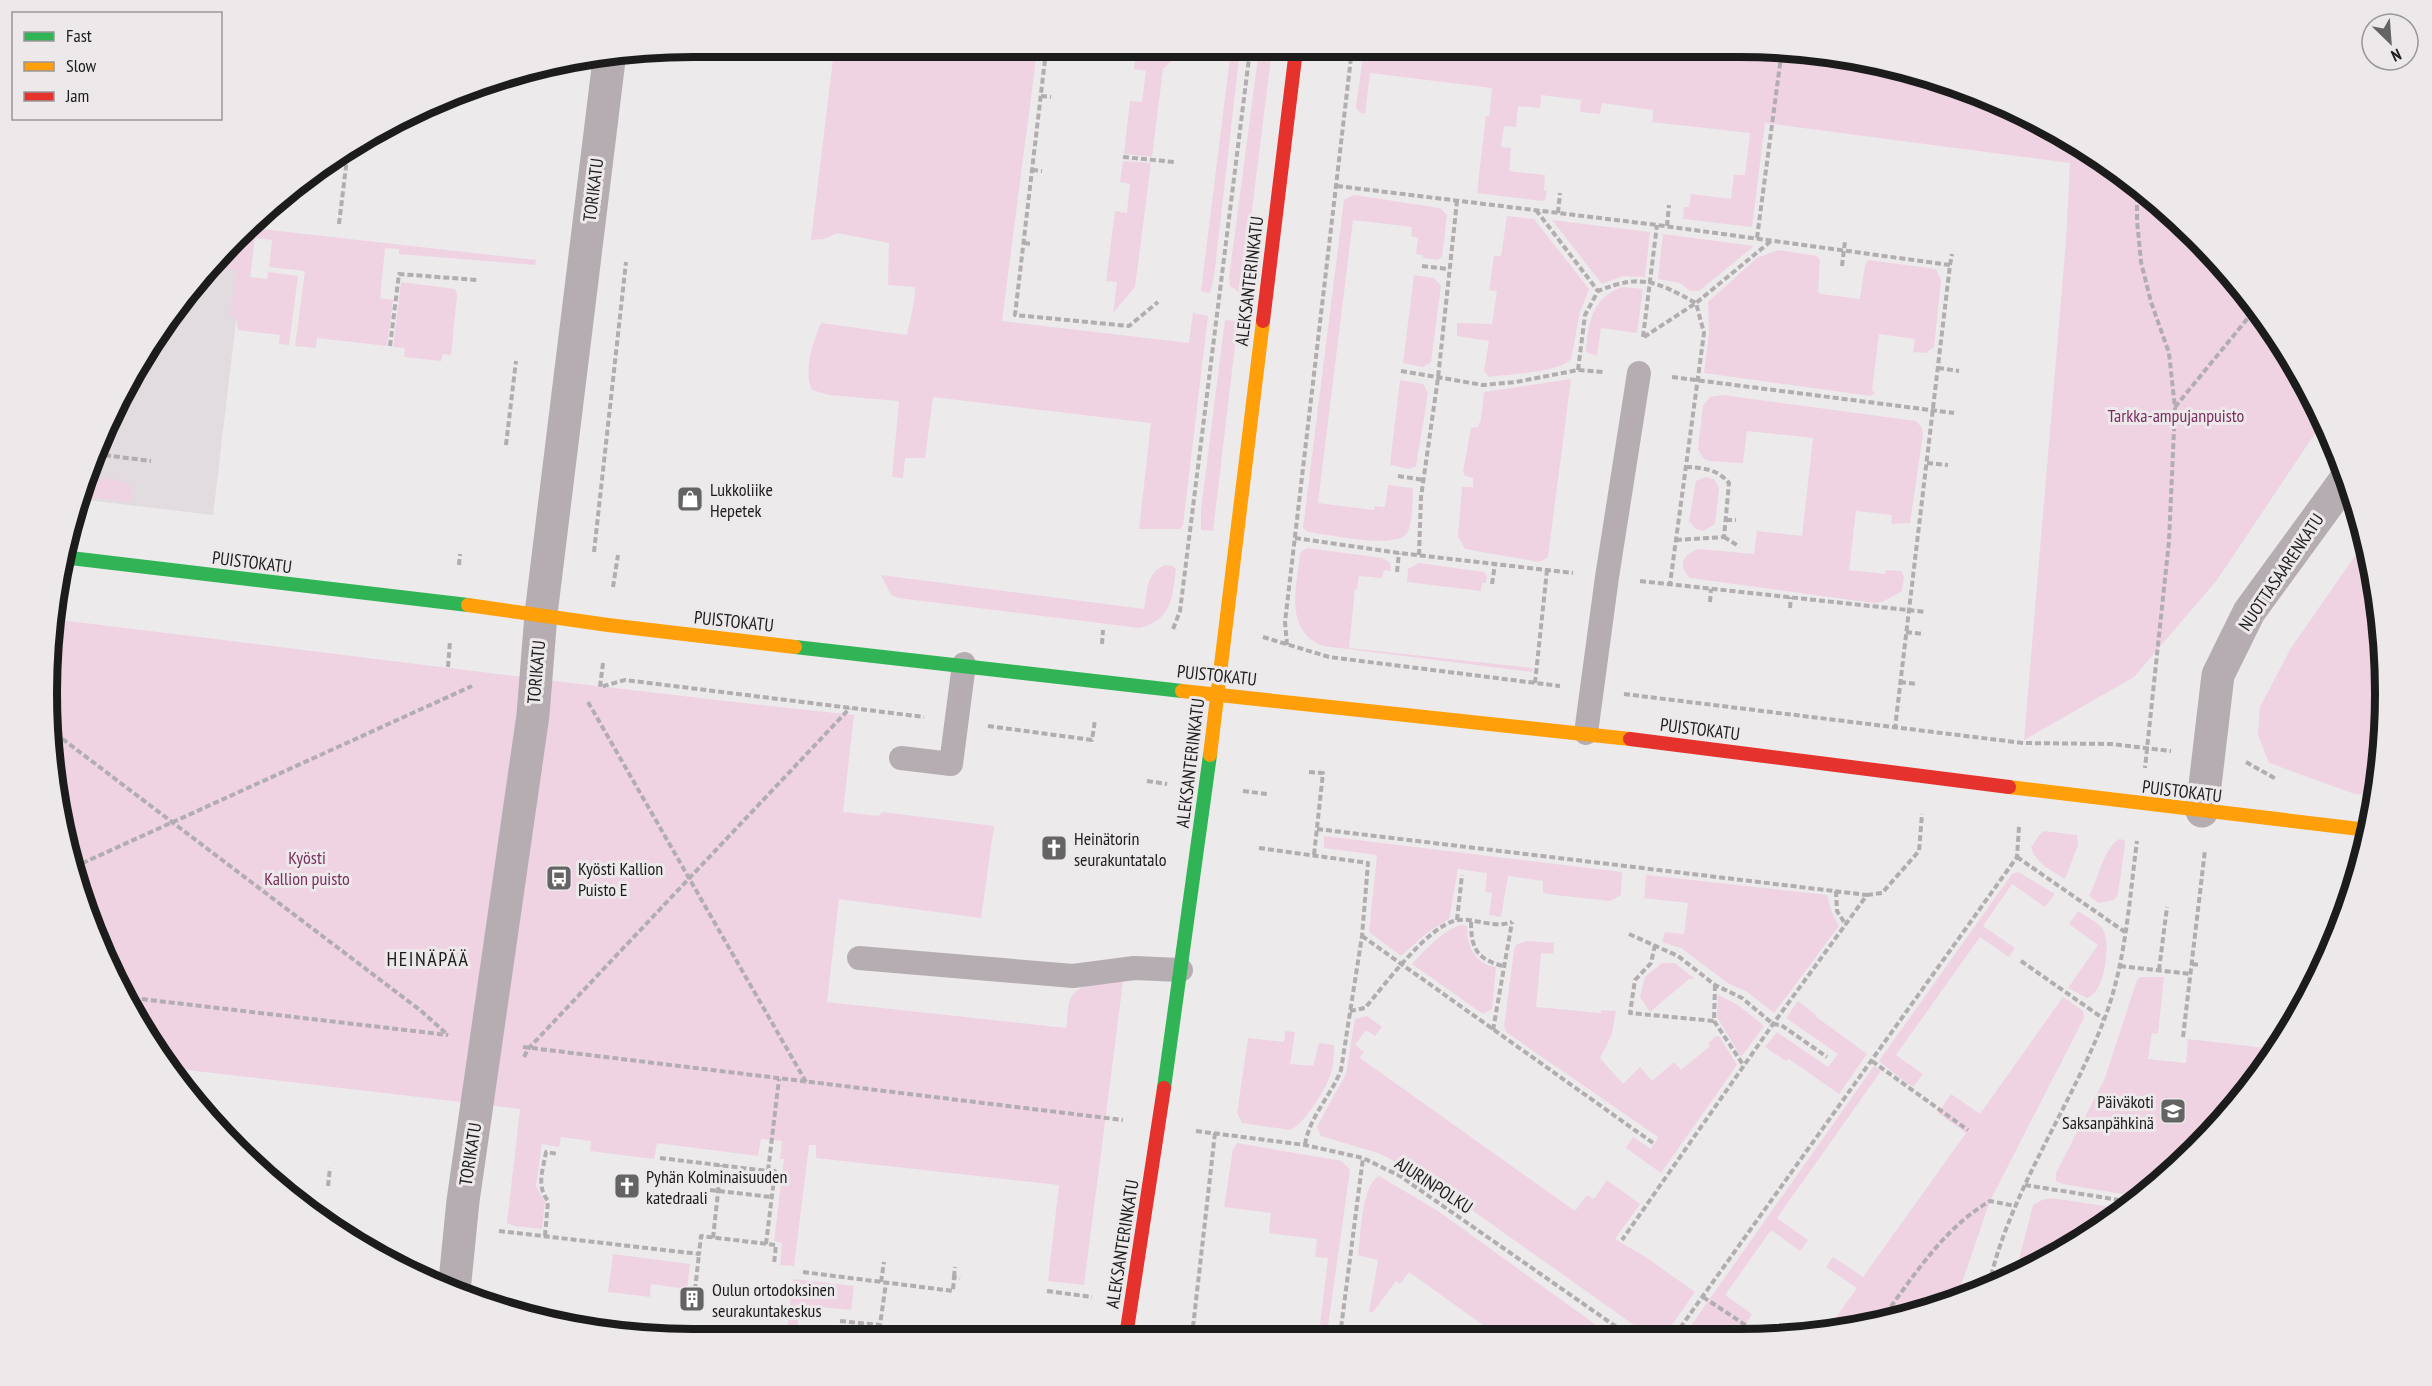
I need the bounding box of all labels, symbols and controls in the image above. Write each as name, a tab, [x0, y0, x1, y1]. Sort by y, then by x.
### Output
legend	[12, 12, 222, 120]
north arrow	[2360, 12, 2420, 72]
text: Fast	[66, 24, 92, 47]
text: N	[2388, 45, 2404, 66]
text: Slow	[66, 54, 97, 77]
text: Jam	[65, 84, 89, 107]
street label: TORIKATU	[578, 157, 608, 223]
street label: ALEKSANTERINKATU	[1230, 215, 1268, 347]
park label: Tarkka-ampujanpuisto	[2108, 404, 2245, 427]
place label: Lukkoliike Hepetek	[710, 478, 773, 522]
shop icon: Lukkoliike Hepetek	[675, 484, 705, 514]
street label: NUOTTASAARENKATU	[2233, 509, 2329, 635]
street label: PUISTOKATU	[211, 546, 293, 578]
street label: PUISTOKATU	[693, 605, 775, 637]
street label: TORIKATU	[522, 639, 550, 705]
street label: PUISTOKATU	[1176, 659, 1258, 691]
street label: ALEKSANTERINKATU	[1171, 697, 1209, 829]
street label: PUISTOKATU	[1659, 713, 1741, 745]
street label: PUISTOKATU	[2141, 775, 2223, 807]
place label: Heinätorin seurakuntatalo	[1074, 827, 1167, 871]
church icon: Heinätorin seurakuntatalo	[1039, 833, 1069, 863]
park label: Kyösti Kallion puisto	[264, 846, 350, 890]
place label: Kyösti Kallion Puisto E	[578, 857, 663, 901]
bus stop icon: Kyösti Kallion Puisto E	[544, 863, 574, 893]
district label: HEINÄPÄÄ	[386, 946, 470, 972]
place label: Päiväkoti Saksanpähkinä	[2062, 1090, 2154, 1134]
school or university icon: Päiväkoti Saksanpähkinä	[2158, 1096, 2188, 1126]
street label: TORIKATU	[454, 1121, 486, 1187]
street label: AJURINPOLKU	[1391, 1151, 1477, 1219]
place label: Pyhän Kolminaisuuden katedraali	[646, 1165, 787, 1209]
church icon: Pyhän Kolminaisuuden katedraali	[612, 1171, 642, 1201]
street label: ALEKSANTERINKATU	[1100, 1178, 1144, 1310]
place label: Oulun ortodoksinen seurakuntakeskus	[712, 1278, 835, 1322]
building icon: Oulun ortodoksinen seurakuntakeskus	[677, 1284, 707, 1314]

